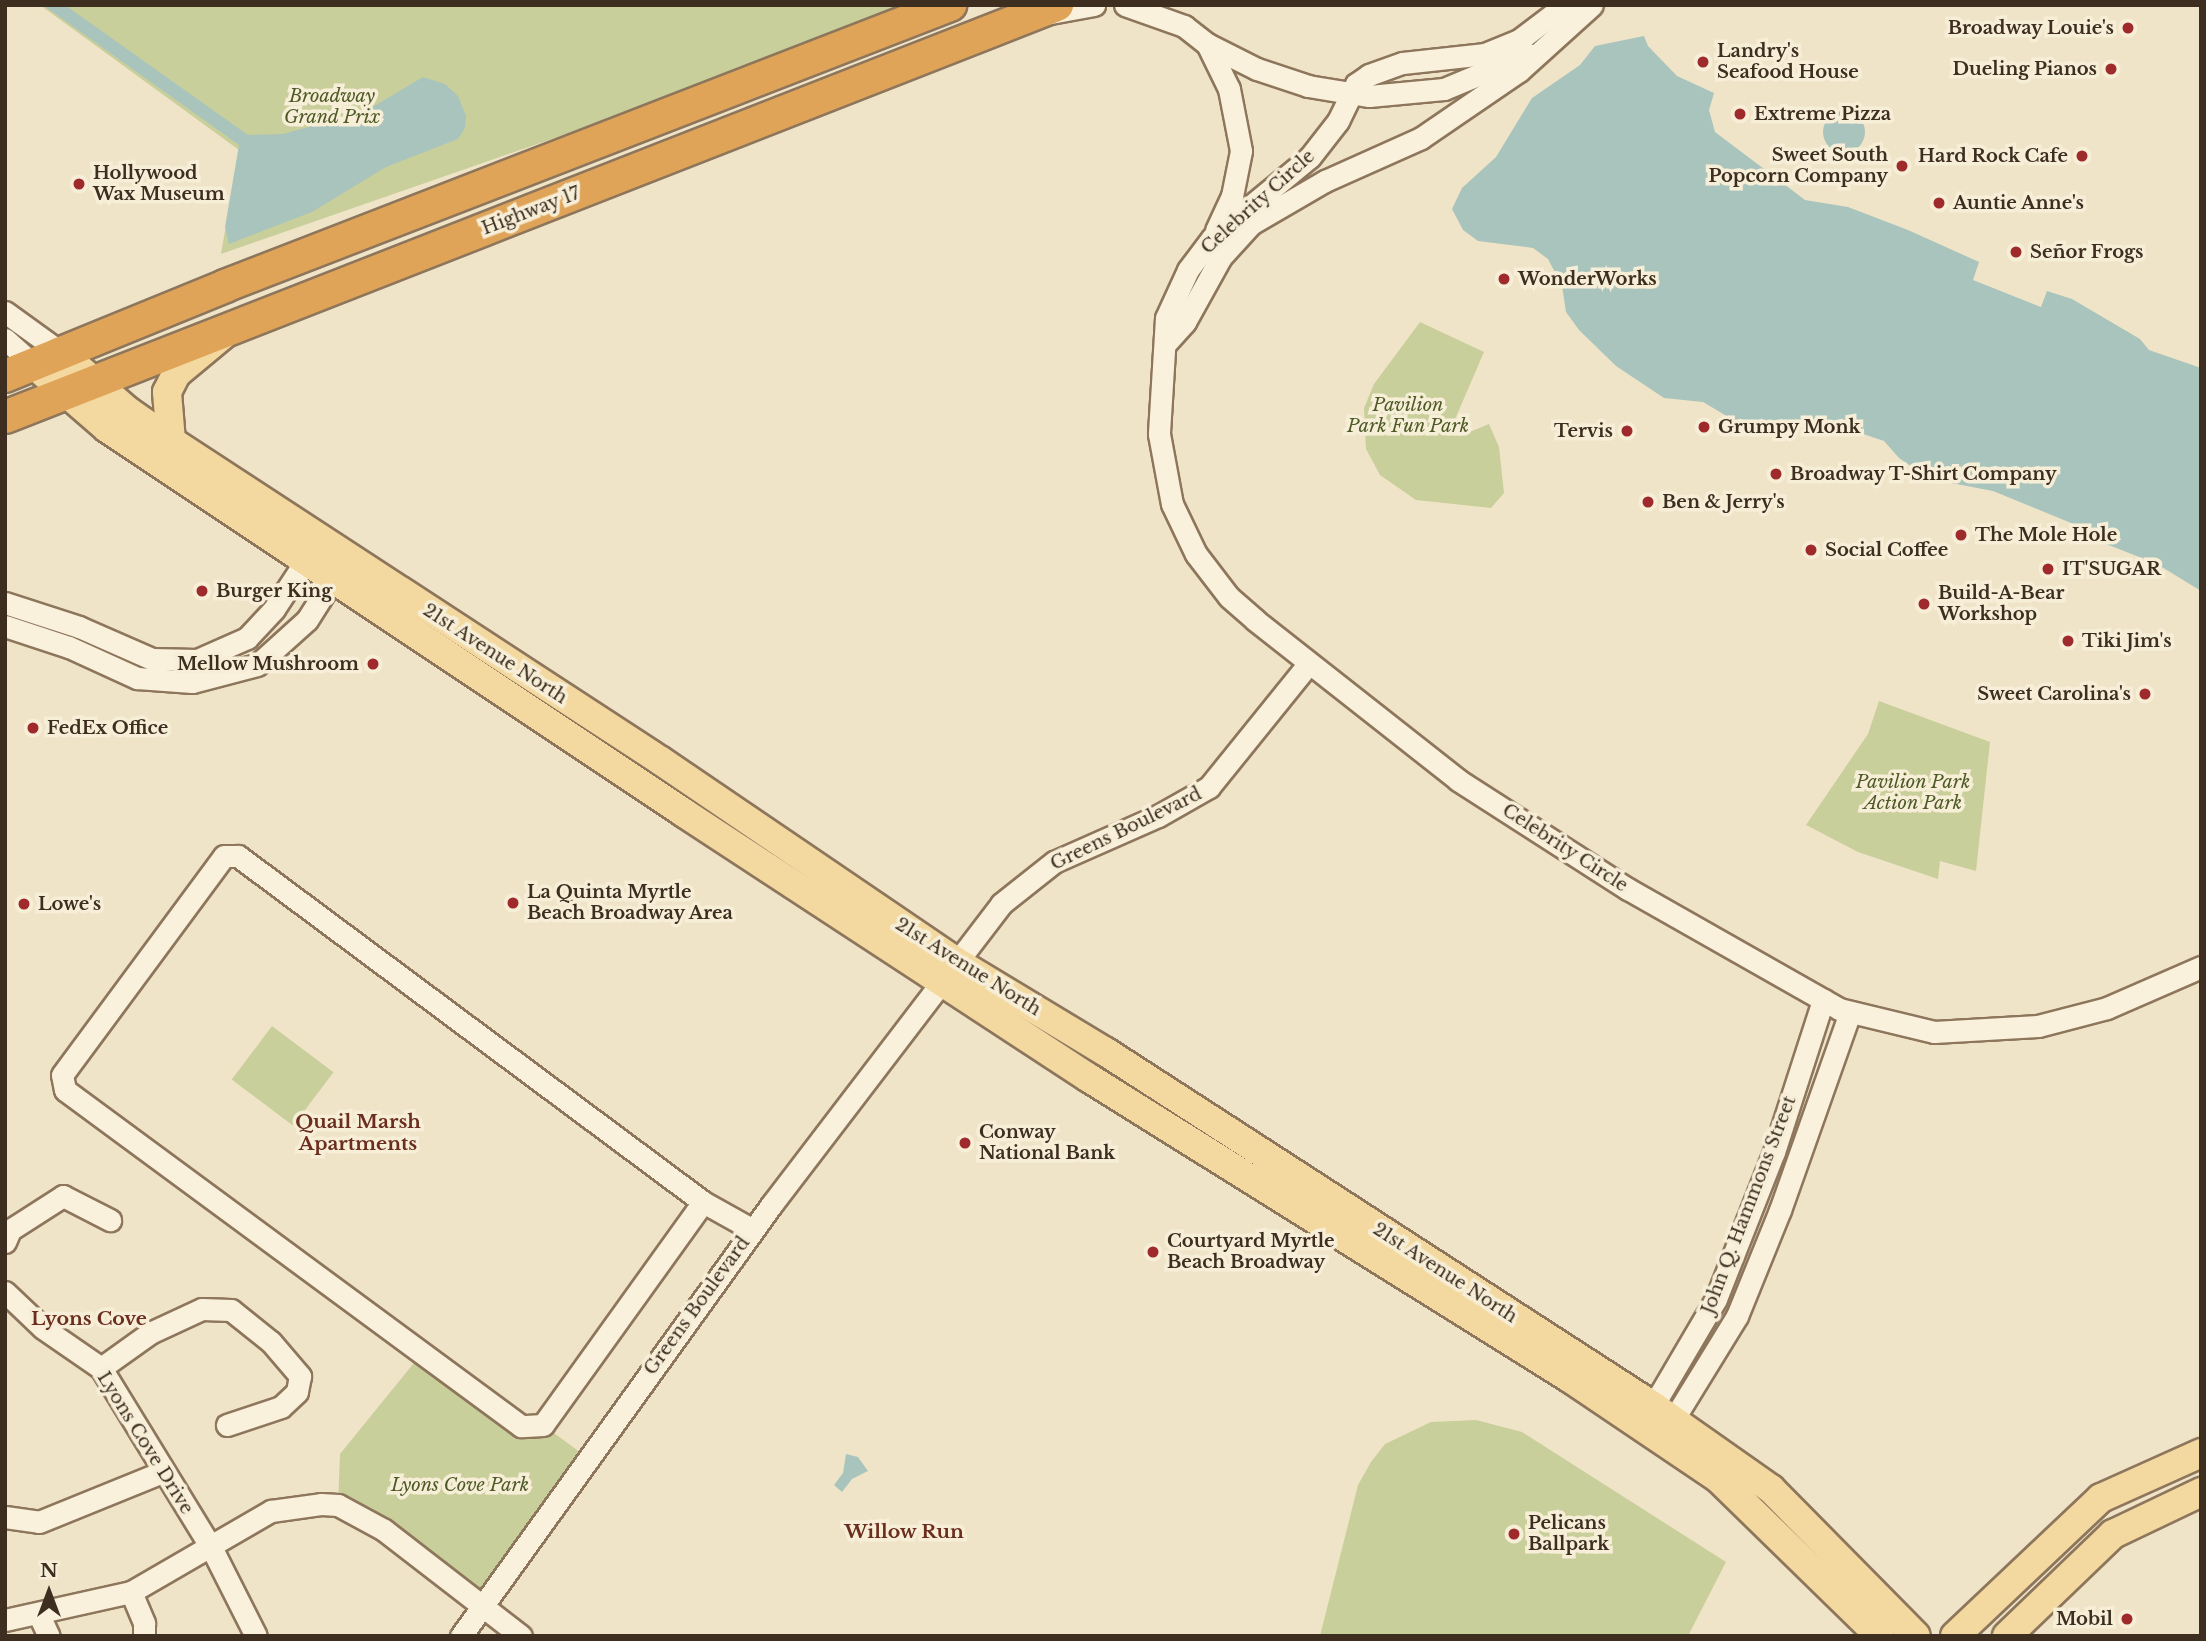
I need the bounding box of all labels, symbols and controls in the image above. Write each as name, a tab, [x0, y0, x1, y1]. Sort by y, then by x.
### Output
place label: Broadway Louie's	[1947, 17, 2114, 39]
marker: Broadway Louie's	[2120, 20, 2136, 36]
place label: Landry's Seafood House	[1717, 41, 1859, 84]
marker: Landry's Seafood House	[1695, 54, 1711, 70]
place label: Dueling Pianos	[1952, 58, 2097, 80]
marker: Dueling Pianos	[2103, 61, 2119, 77]
park label: Broadway Grand Prix	[284, 86, 380, 128]
place label: Extreme Pizza	[1754, 103, 1891, 125]
marker: Extreme Pizza	[1732, 106, 1748, 122]
street label: Celebrity Circle	[1197, 145, 1319, 259]
place label: Sweet South Popcorn Company	[1709, 145, 1888, 188]
place label: Hard Rock Cafe	[1918, 145, 2068, 167]
marker: Hard Rock Cafe	[2074, 148, 2090, 164]
marker: Sweet South Popcorn Company	[1894, 158, 1910, 174]
place label: Hollywood Wax Museum	[93, 163, 225, 206]
marker: Hollywood Wax Museum	[71, 176, 87, 192]
street label: Highway 17	[479, 182, 583, 240]
place label: Auntie Anne's	[1953, 192, 2085, 214]
marker: Auntie Anne's	[1931, 195, 1947, 211]
place label: Señor Frogs	[2030, 241, 2144, 263]
marker: Señor Frogs	[2008, 244, 2024, 260]
place label: WonderWorks	[1518, 268, 1657, 290]
marker: WonderWorks	[1496, 271, 1512, 287]
park label: Pavilion Park Fun Park	[1347, 395, 1469, 438]
place label: Grumpy Monk	[1718, 416, 1861, 438]
marker: Grumpy Monk	[1696, 419, 1712, 435]
place label: Tervis	[1554, 420, 1613, 442]
marker: Tervis	[1619, 423, 1635, 439]
place label: Broadway T-Shirt Company	[1790, 463, 2058, 485]
marker: Broadway T-Shirt Company	[1768, 466, 1784, 482]
place label: Ben & Jerry's	[1662, 491, 1785, 513]
marker: Ben & Jerry's	[1640, 494, 1656, 510]
place label: The Mole Hole	[1975, 524, 2117, 546]
marker: The Mole Hole	[1953, 527, 1969, 543]
place label: Social Coffee	[1825, 539, 1948, 561]
marker: Social Coffee	[1803, 542, 1819, 558]
place label: IT'SUGAR	[2062, 558, 2161, 580]
marker: IT'SUGAR	[2040, 561, 2056, 577]
place label: Burger King	[216, 580, 332, 602]
marker: Burger King	[194, 583, 210, 599]
place label: Build-A-Bear Workshop	[1938, 583, 2064, 626]
marker: Build-A-Bear Workshop	[1916, 596, 1932, 612]
street label: 21st Avenue North	[419, 599, 571, 709]
place label: Tiki Jim's	[2082, 630, 2172, 652]
marker: Tiki Jim's	[2060, 633, 2076, 649]
place label: Mellow Mushroom	[176, 653, 359, 675]
marker: Mellow Mushroom	[365, 656, 381, 672]
place label: Sweet Carolina's	[1977, 683, 2131, 705]
marker: Sweet Carolina's	[2137, 686, 2153, 702]
place label: FedEx Office	[47, 717, 168, 739]
marker: FedEx Office	[25, 720, 41, 736]
park label: Pavilion Park Action Park	[1855, 772, 1971, 814]
street label: Greens Boulevard	[1047, 783, 1205, 875]
street label: Celebrity Circle	[1498, 799, 1632, 897]
place label: La Quinta Myrtle Beach Broadway Area	[527, 882, 734, 924]
place label: Lowe's	[38, 893, 101, 915]
marker: La Quinta Myrtle Beach Broadway Area	[505, 895, 521, 911]
marker: Lowe's	[16, 896, 32, 912]
street label: 21st Avenue North	[891, 913, 1045, 1021]
street label: John Q. Hammons Street	[1697, 1093, 1801, 1317]
district label: Quail Marsh Apartments	[295, 1111, 421, 1155]
place label: Conway National Bank	[979, 1122, 1115, 1164]
marker: Conway National Bank	[957, 1135, 973, 1151]
street label: 21st Avenue North	[1369, 1218, 1521, 1328]
place label: Courtyard Myrtle Beach Broadway	[1167, 1231, 1335, 1274]
street label: Greens Boulevard	[640, 1233, 754, 1379]
marker: Courtyard Myrtle Beach Broadway	[1145, 1244, 1161, 1260]
district label: Lyons Cove	[31, 1308, 147, 1330]
street label: Lyons Cove Drive	[92, 1368, 198, 1518]
park label: Lyons Cove Park	[391, 1474, 529, 1496]
place label: Pelicans Ballpark	[1528, 1513, 1609, 1556]
district label: Willow Run	[844, 1521, 964, 1543]
marker: Pelicans Ballpark	[1506, 1526, 1522, 1542]
north arrow	[14, 1557, 84, 1627]
text: N	[40, 1559, 58, 1582]
place label: Mobil	[2056, 1608, 2113, 1630]
marker: Mobil	[2119, 1611, 2135, 1627]

